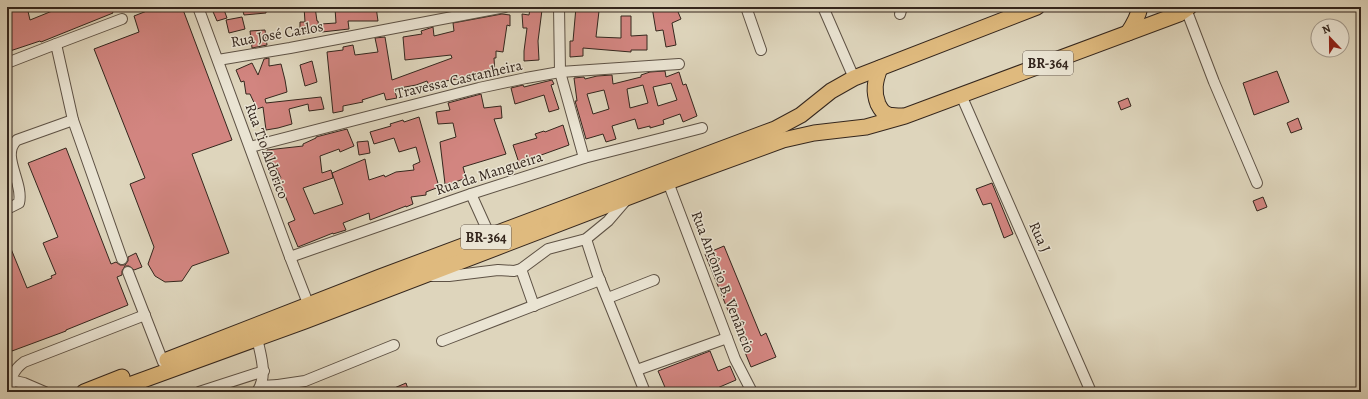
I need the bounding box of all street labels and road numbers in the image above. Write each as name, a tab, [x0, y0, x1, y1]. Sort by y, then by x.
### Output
street label: Rua José Carlos	[229, 16, 325, 52]
road number: BR-364	[1023, 51, 1073, 75]
street label: Travessa Castanheira	[394, 55, 524, 103]
street label: Rua Tio Aldorico	[240, 100, 294, 202]
street label: Rua da Mangueira	[433, 146, 545, 200]
street label: Rua Antônio B. Venâncio	[687, 208, 759, 356]
street label: Rua J	[1024, 218, 1056, 256]
road number: BR-364	[461, 225, 511, 249]

